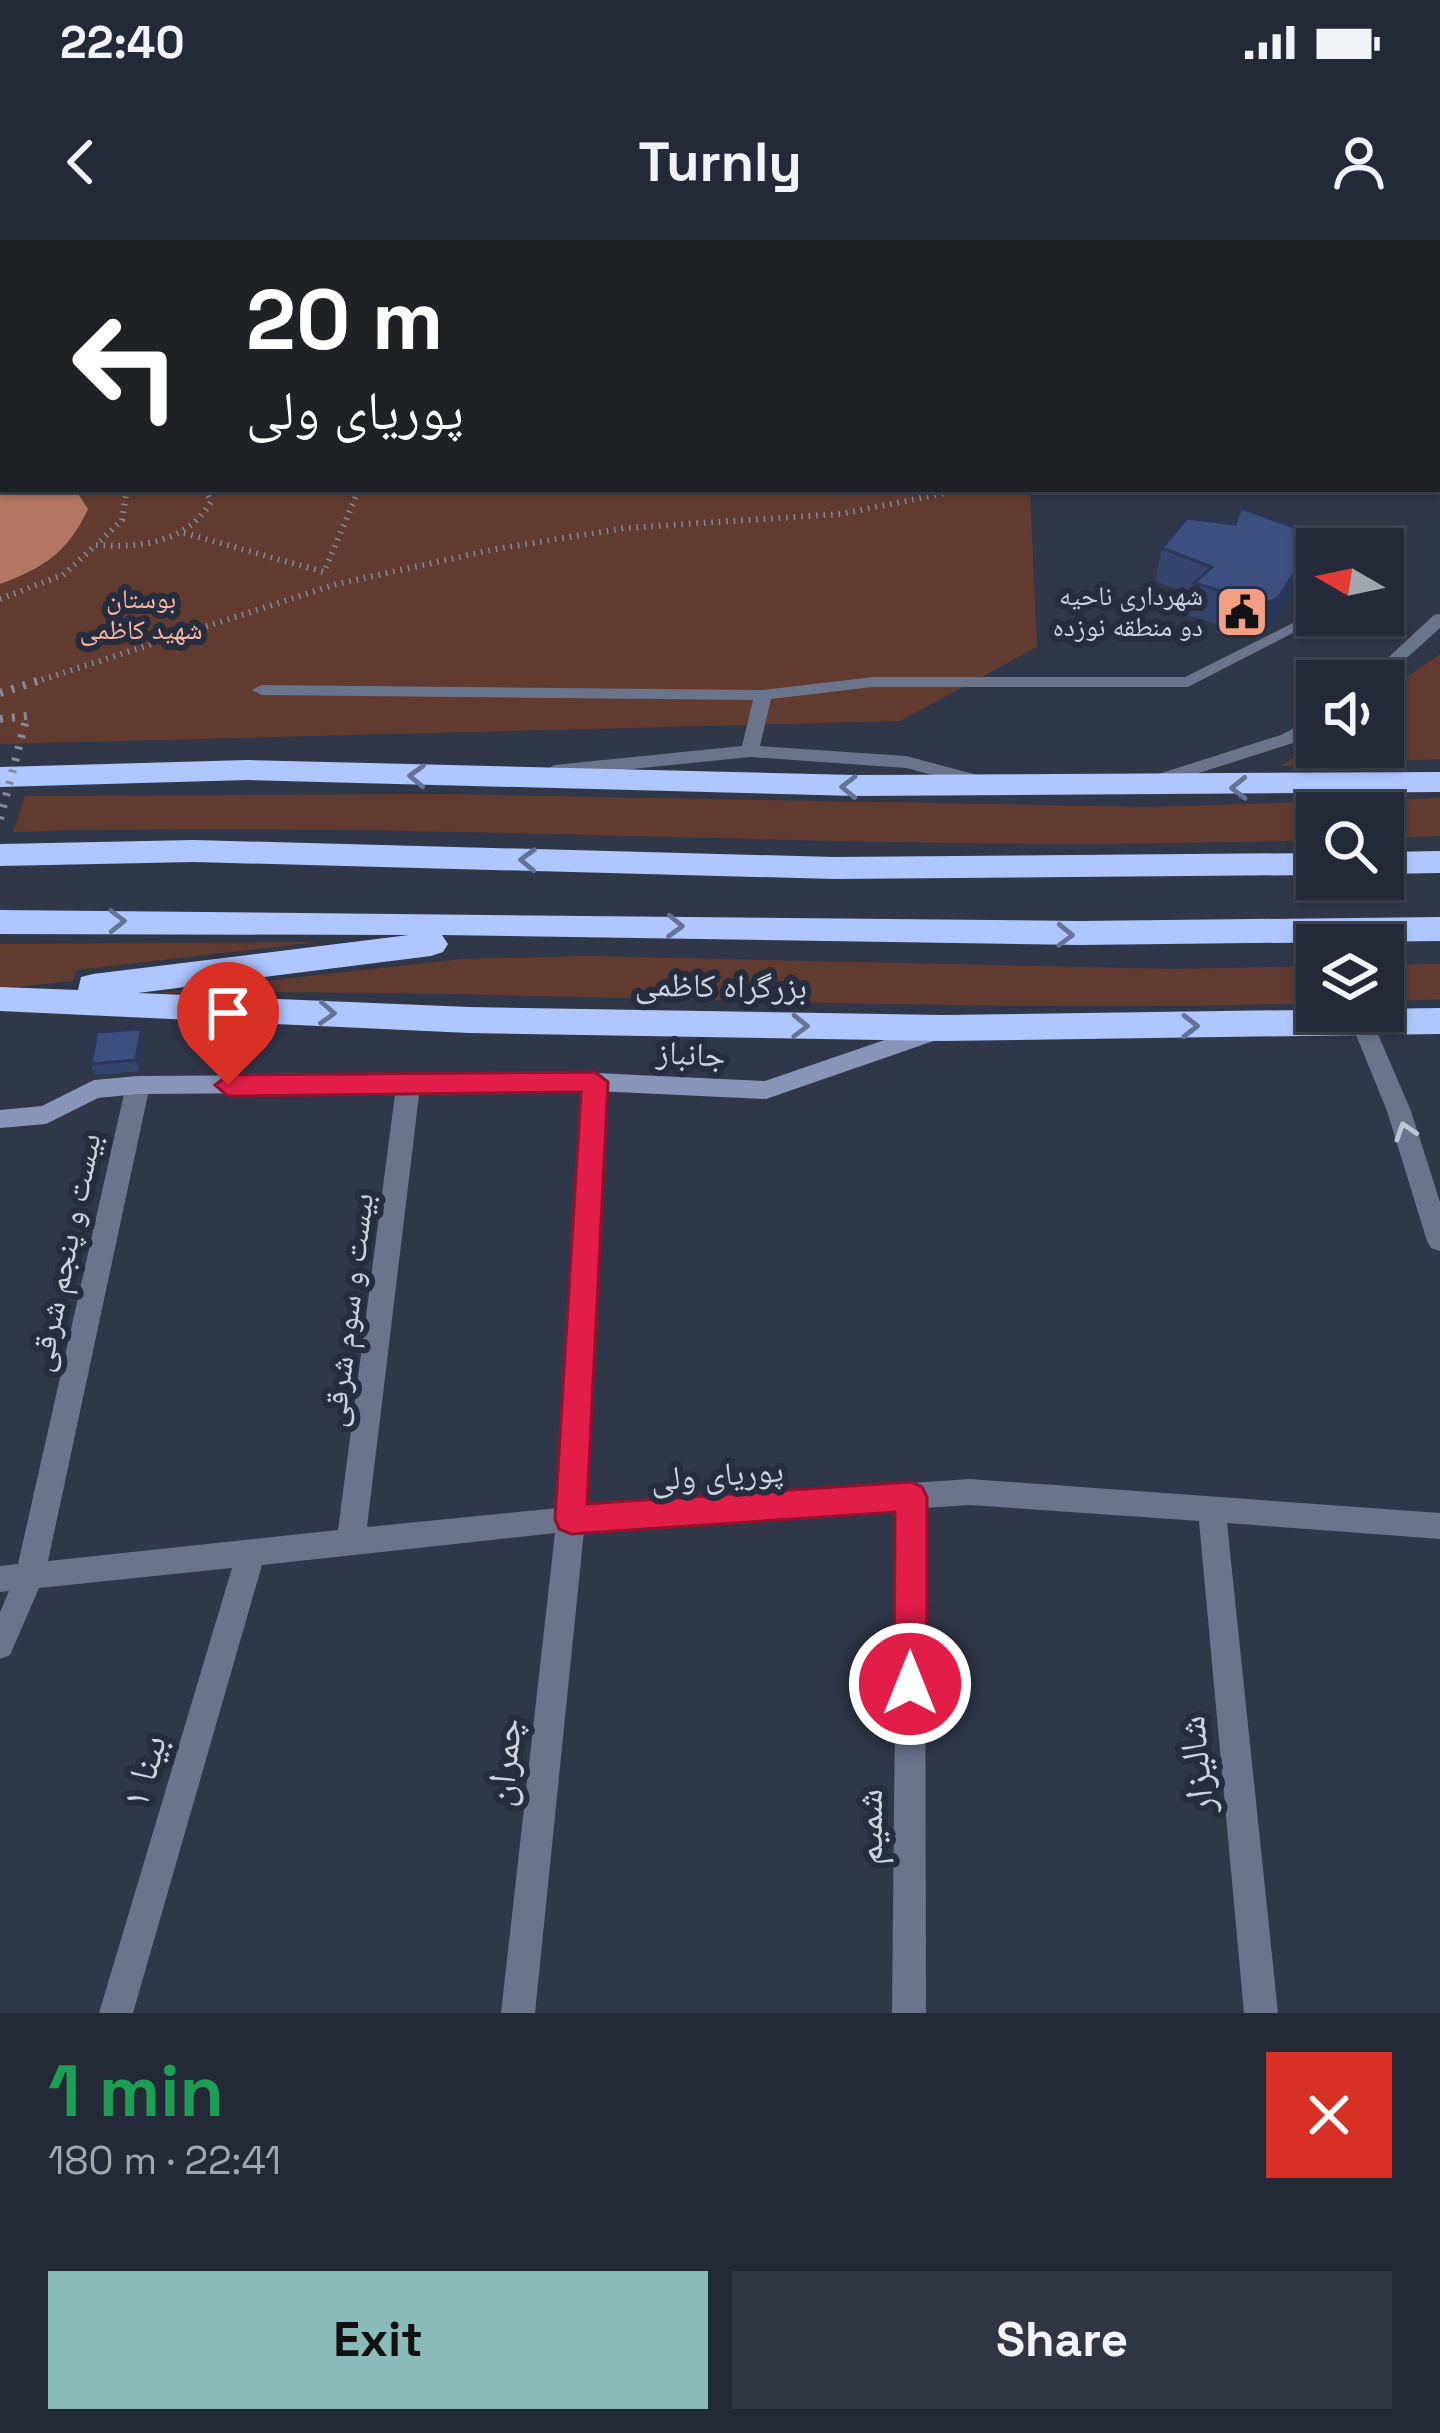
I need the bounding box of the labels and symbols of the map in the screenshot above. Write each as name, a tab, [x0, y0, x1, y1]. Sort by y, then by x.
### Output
north arrow	[1296, 528, 1404, 636]
place label: شهرداری ناحیه دو منطقه نوزده	[1053, 578, 1203, 644]
park label: بوستان شهید کاظمی	[79, 581, 203, 647]
public building icon: شهرداری ناحیه دو منطقه نوزده	[1214, 584, 1270, 640]
one-way arrow	[407, 764, 426, 790]
one-way arrow	[839, 774, 858, 800]
one-way arrow	[1229, 774, 1248, 800]
one-way arrow	[518, 847, 537, 873]
one-way arrow	[108, 908, 127, 934]
one-way arrow	[666, 913, 685, 939]
one-way arrow	[1057, 922, 1075, 948]
pin	[177, 962, 279, 1085]
street label: بزرگراه کاظمی	[635, 964, 807, 1008]
one-way arrow	[318, 1000, 337, 1026]
one-way arrow	[791, 1012, 810, 1038]
one-way arrow	[1181, 1014, 1200, 1040]
street label: جانباز	[654, 1031, 727, 1077]
one-way arrow	[1395, 1121, 1420, 1142]
street label: بیست و پنجم شرقی	[19, 1129, 112, 1375]
street label: بیست و سوم شرقی	[313, 1191, 383, 1430]
street label: پوریای ولی	[649, 1449, 785, 1501]
position arrow	[847, 1621, 973, 1747]
street label: شالیزار	[1166, 1714, 1225, 1817]
street label: چمران	[474, 1715, 533, 1809]
street label: بینا ۱	[110, 1729, 177, 1813]
street label: شمیم	[844, 1789, 894, 1865]

